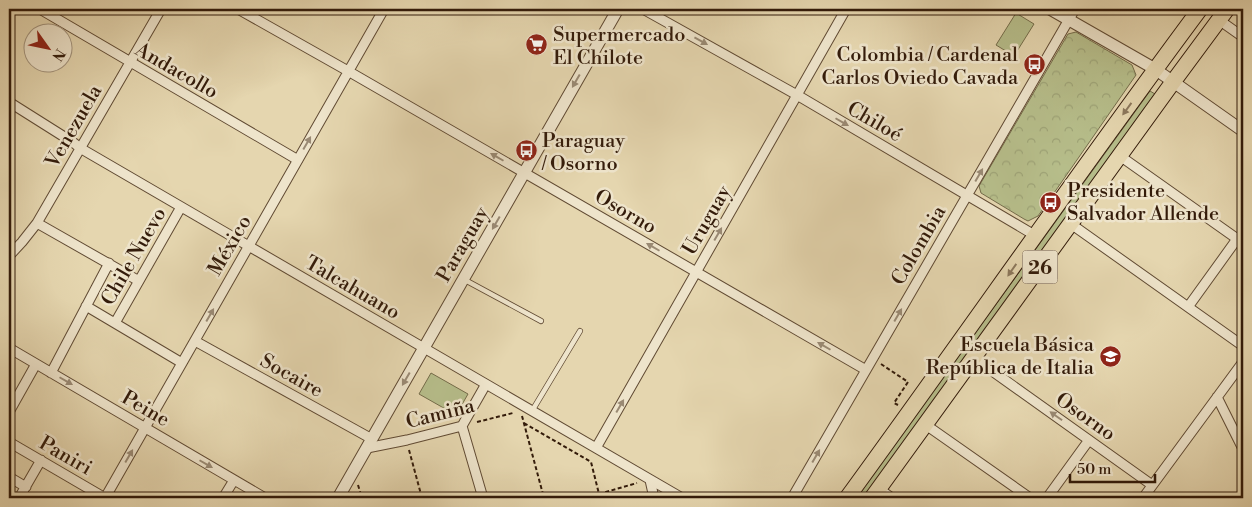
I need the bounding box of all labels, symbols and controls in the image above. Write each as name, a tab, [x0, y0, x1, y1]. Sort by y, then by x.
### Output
north arrow	[22, 22, 72, 72]
place label: Supermercado El Chilote	[553, 23, 685, 71]
supermarket icon: Supermercado El Chilote	[525, 33, 549, 57]
street label: Andacollo	[129, 37, 222, 105]
one-way arrow	[694, 37, 707, 46]
place label: Colombia / Cardenal Carlos Oviedo Cavada	[822, 43, 1019, 91]
text: N	[47, 45, 69, 64]
bus stop icon: Colombia / Cardenal Carlos Oviedo Cavada	[1022, 53, 1046, 77]
one-way arrow	[572, 75, 581, 88]
street label: Venezuela	[40, 80, 109, 174]
street label: Chiloé	[842, 97, 906, 148]
one-way arrow	[1122, 102, 1132, 116]
one-way arrow	[835, 117, 849, 126]
place label: Paraguay / Osorno	[541, 129, 625, 177]
one-way arrow	[303, 136, 312, 150]
bus stop icon: Paraguay / Osorno	[514, 139, 538, 163]
one-way arrow	[489, 153, 504, 161]
one-way arrow	[974, 168, 983, 181]
place label: Presidente Salvador Allende	[1067, 179, 1219, 227]
street label: Uruguay	[677, 181, 737, 260]
street label: Osorno	[590, 185, 661, 240]
bus stop icon: Presidente Salvador Allende	[1039, 190, 1063, 214]
street label: Colombia	[887, 201, 953, 290]
street label: Paraguay	[432, 202, 495, 287]
street label: Chile Nuevo	[96, 203, 172, 310]
street label: México	[203, 211, 258, 280]
one-way arrow	[491, 216, 500, 229]
one-way arrow	[713, 227, 722, 241]
one-way arrow	[646, 243, 659, 252]
road number: 26	[1022, 250, 1058, 284]
street label: Talcahuano	[300, 251, 404, 326]
one-way arrow	[1007, 263, 1017, 276]
one-way arrow	[205, 308, 214, 321]
one-way arrow	[893, 309, 902, 322]
place label: Escuela Básica República de Italia	[926, 333, 1095, 381]
one-way arrow	[816, 342, 831, 350]
school or university icon: Escuela Básica República de Italia	[1098, 344, 1122, 368]
street label: Socaire	[255, 349, 327, 404]
one-way arrow	[402, 372, 411, 386]
one-way arrow	[59, 377, 72, 386]
street label: Peine	[117, 386, 174, 433]
street label: Osorno	[1050, 388, 1120, 447]
street label: Camiña	[403, 394, 478, 435]
one-way arrow	[616, 398, 624, 413]
one-way arrow	[1049, 411, 1063, 421]
street label: Paniri	[34, 431, 96, 482]
one-way arrow	[125, 449, 134, 462]
one-way arrow	[812, 449, 821, 463]
scale bar	[1070, 452, 1154, 484]
one-way arrow	[200, 459, 213, 468]
text: 50 m	[1077, 460, 1111, 479]

